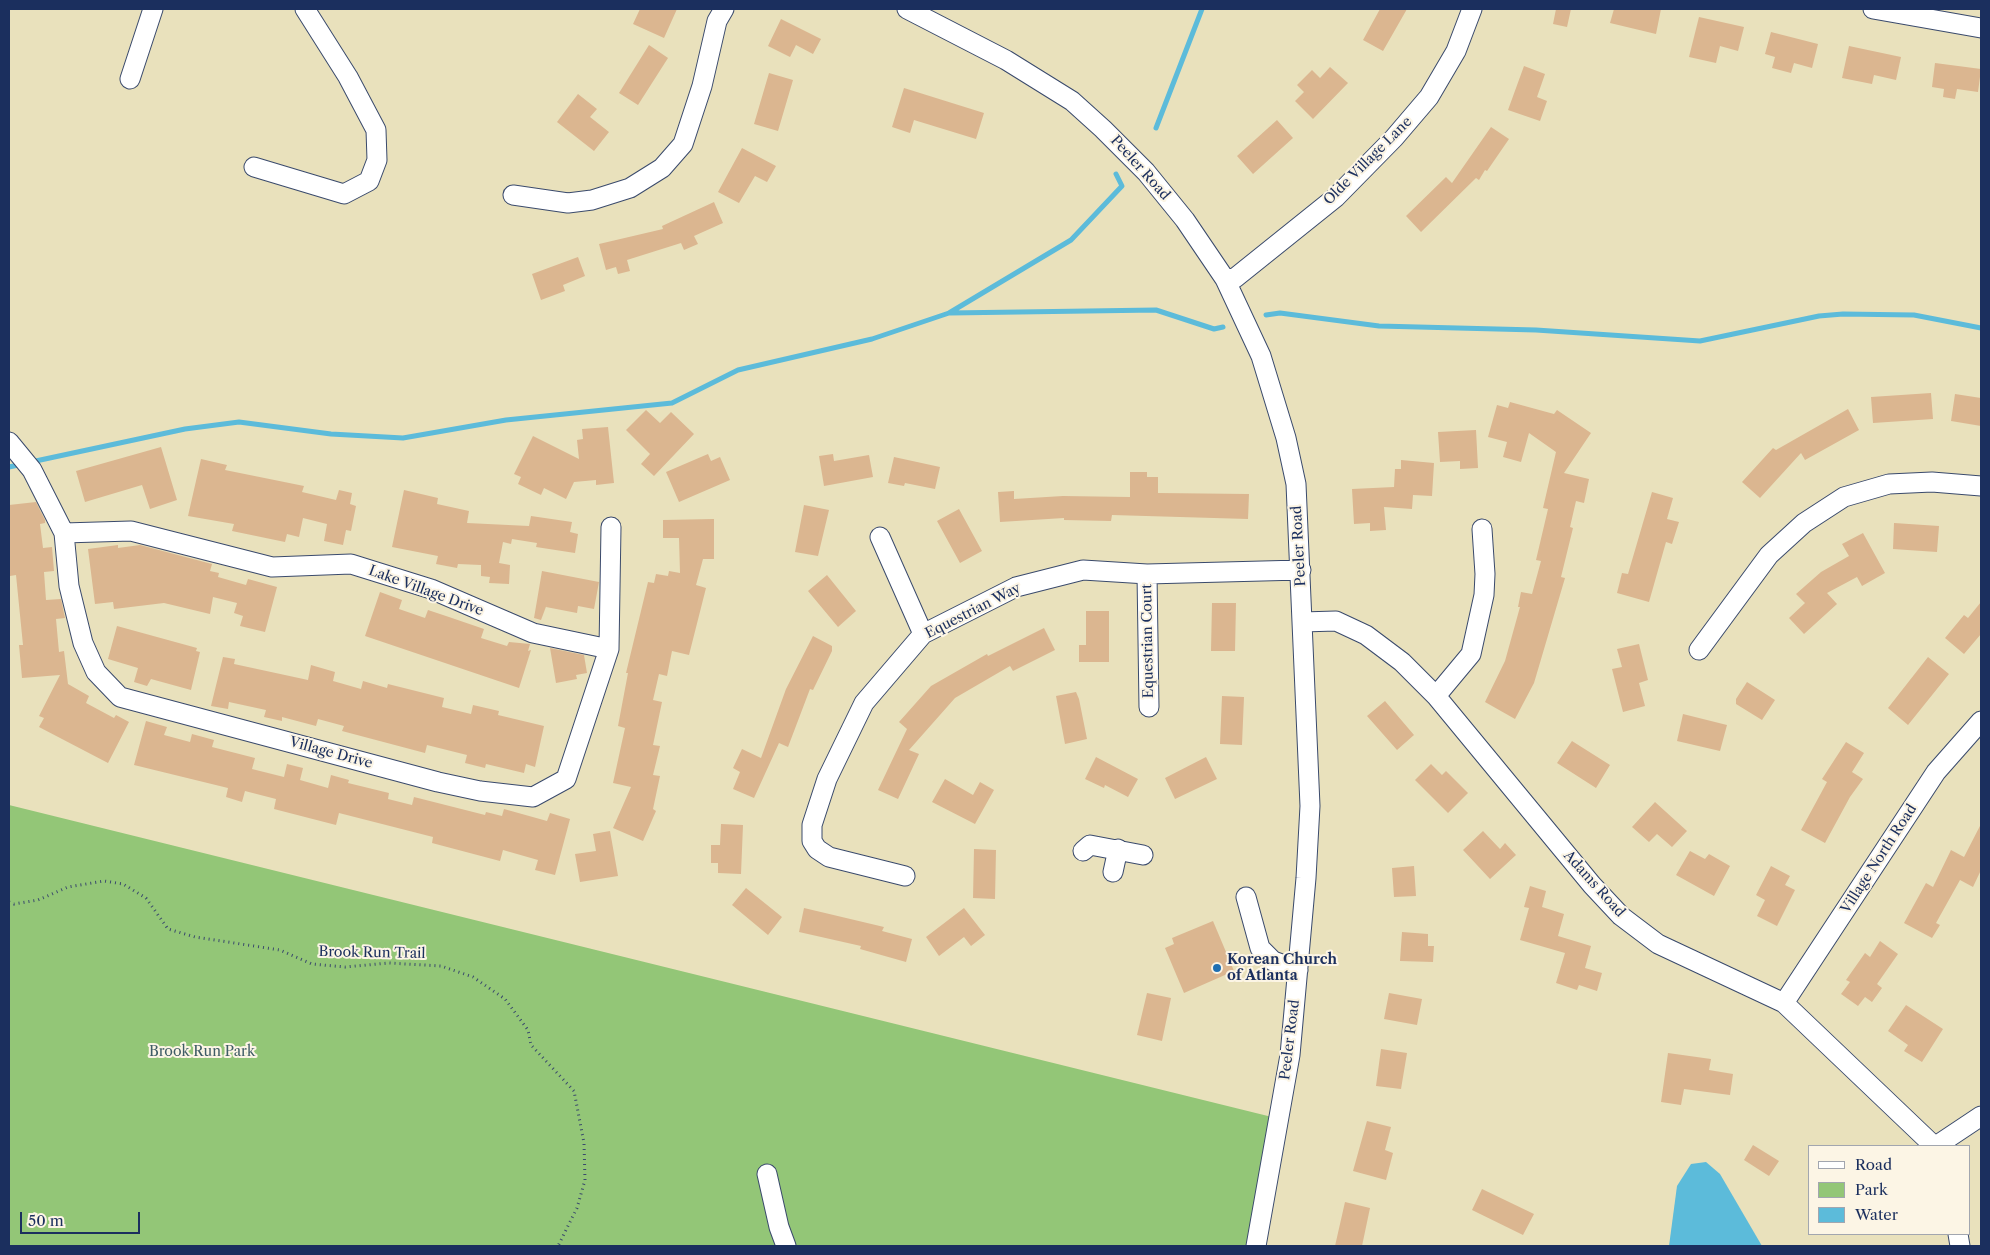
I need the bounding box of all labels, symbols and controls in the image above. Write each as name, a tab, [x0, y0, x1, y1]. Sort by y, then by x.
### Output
street label: Olde Village Lane	[1320, 113, 1416, 209]
street label: Peeler Road	[1107, 132, 1173, 204]
street label: Peeler Road	[1288, 505, 1310, 587]
street label: Lake Village Drive	[366, 562, 486, 620]
street label: Equestrian Way	[923, 580, 1023, 642]
street label: Equestrian Court	[1139, 584, 1157, 698]
street label: Village Drive	[288, 734, 374, 772]
street label: Village North Road	[1837, 801, 1921, 917]
street label: Adams Road	[1560, 847, 1628, 921]
street label: Brook Run Trail	[318, 944, 426, 962]
place label: Korean Church of Atlanta	[1227, 952, 1337, 984]
marker: Korean Church of Atlanta	[1211, 962, 1223, 974]
street label: Peeler Road	[1277, 999, 1303, 1081]
park label: Brook Run Park	[149, 1044, 255, 1060]
legend	[1808, 1145, 1970, 1235]
text: Road	[1855, 1155, 1892, 1174]
text: Park	[1855, 1180, 1888, 1199]
scale bar	[22, 1202, 142, 1234]
text: Water	[1855, 1205, 1898, 1224]
text: 50 m	[28, 1211, 64, 1230]

